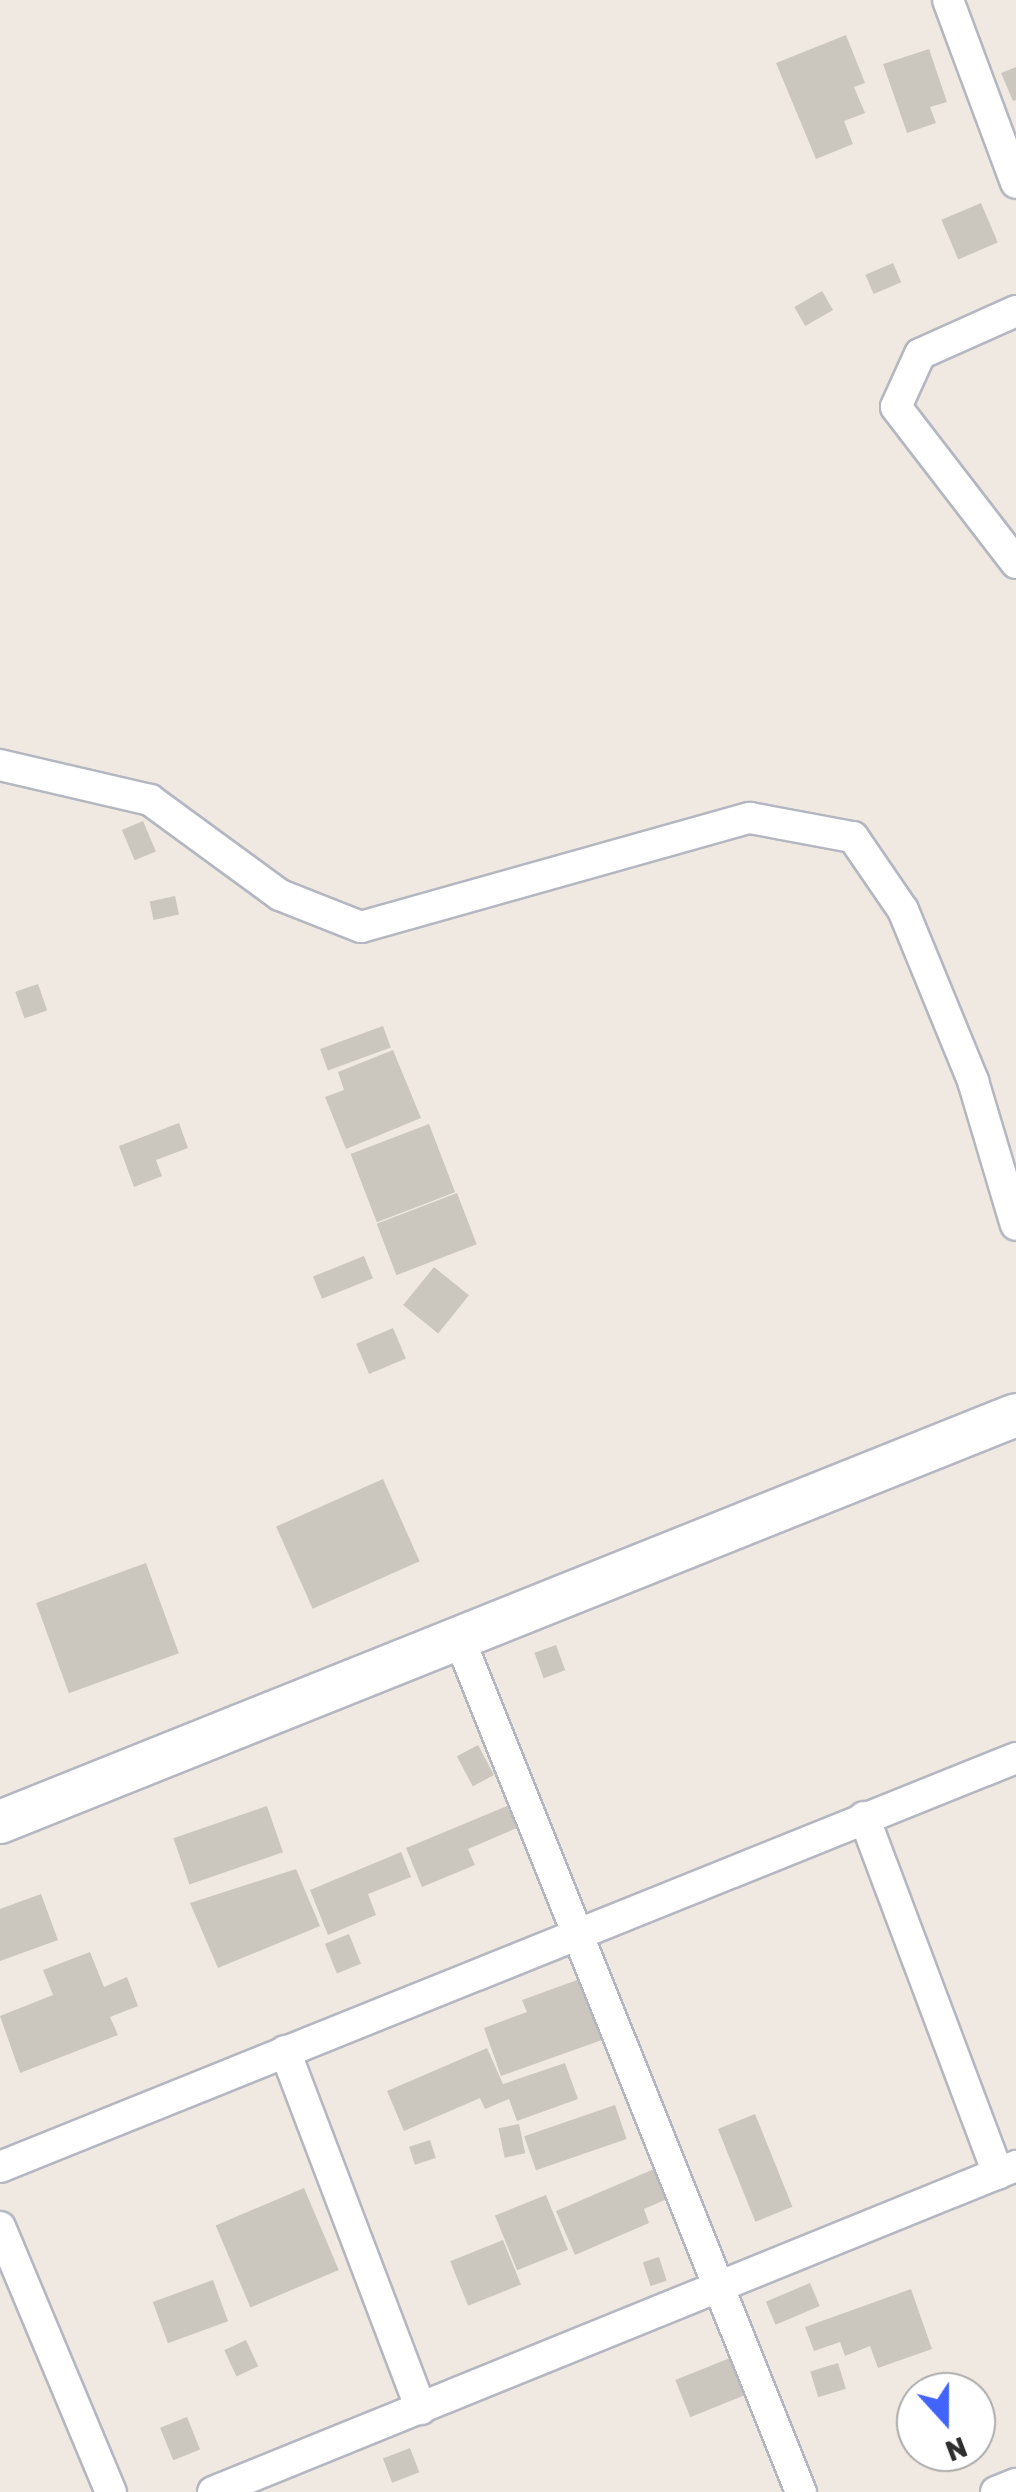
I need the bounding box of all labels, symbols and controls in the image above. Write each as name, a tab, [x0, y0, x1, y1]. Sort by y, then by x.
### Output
north arrow	[896, 2372, 996, 2472]
text: N	[941, 2430, 972, 2468]

